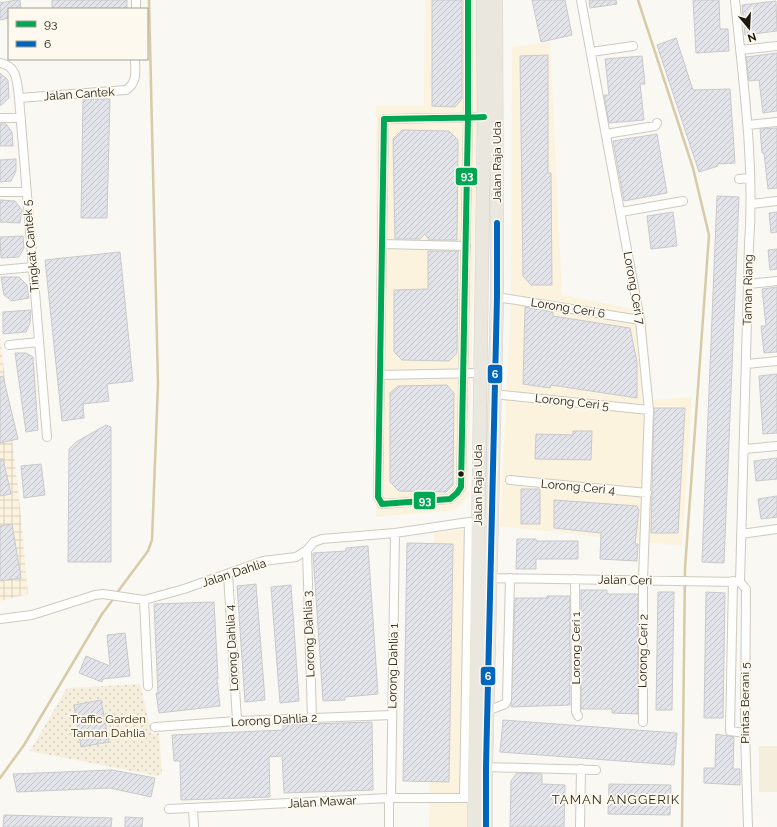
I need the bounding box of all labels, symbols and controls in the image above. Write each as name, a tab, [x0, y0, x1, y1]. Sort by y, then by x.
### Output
legend	[8, 8, 148, 60]
north arrow	[729, 8, 769, 48]
text: 93	[44, 17, 57, 31]
text: N	[746, 30, 758, 45]
text: 6	[44, 37, 51, 51]
street label: Jalan Cantek	[43, 84, 116, 103]
street label: Jalan Raja Uda	[490, 121, 504, 203]
line badge: 93	[455, 167, 478, 186]
text: 93	[461, 170, 473, 183]
street label: Tingkat Cantek 5	[20, 199, 42, 293]
street label: Lorong Ceri 7	[621, 250, 647, 326]
street label: Taman Riang	[740, 254, 756, 326]
street label: Lorong Ceri 6	[530, 295, 606, 321]
line badge: 6	[487, 364, 503, 384]
text: 6	[492, 368, 499, 381]
street label: Lorong Ceri 5	[534, 391, 610, 413]
street label: Jalan Raja Uda	[471, 444, 485, 526]
unlabelled marker	[456, 469, 466, 479]
street label: Lorong Ceri 4	[540, 477, 616, 497]
line badge: 93	[413, 491, 436, 510]
text: 93	[419, 495, 431, 508]
street label: Jalan Dahlia	[200, 556, 268, 590]
street label: Jalan Ceri	[598, 573, 652, 587]
street label: Lorong Dahlia 3	[300, 590, 318, 678]
street label: Lorong Dahlia 4	[223, 604, 241, 692]
street label: Lorong Ceri 1	[569, 612, 583, 684]
street label: Lorong Ceri 2	[635, 614, 651, 688]
street label: Lorong Dahlia 1	[385, 623, 401, 709]
street label: Pintas Berani 5	[738, 662, 752, 744]
line badge: 6	[480, 666, 496, 686]
text: 6	[485, 670, 492, 683]
street label: Lorong Dahlia 2	[230, 711, 318, 729]
park label: Traffic Garden Taman Dahlia	[70, 712, 146, 740]
district label: TAMAN ANGGERIK	[552, 792, 680, 807]
street label: Jalan Mawar	[287, 793, 358, 811]

